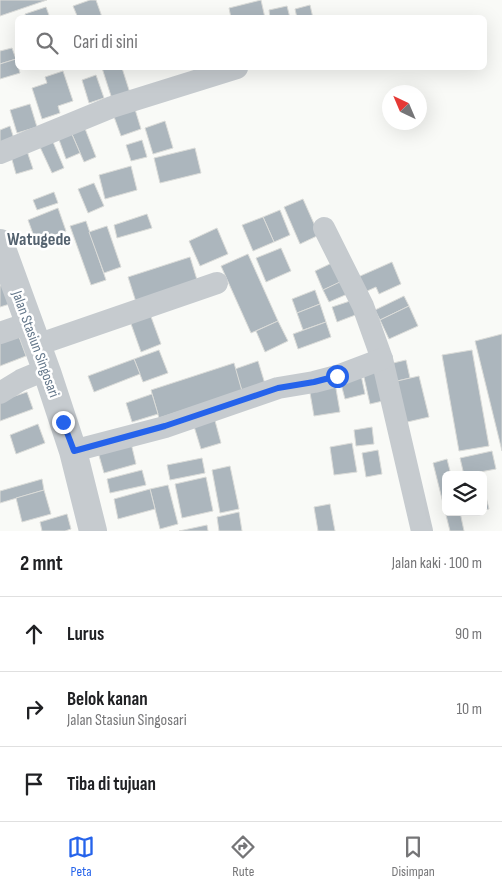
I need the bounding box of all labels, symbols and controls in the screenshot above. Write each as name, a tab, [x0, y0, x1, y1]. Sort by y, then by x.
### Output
search box	[15, 15, 487, 70]
icon: search	[33, 29, 61, 57]
text: Cari di sini	[73, 31, 138, 54]
north arrow	[382, 85, 427, 130]
district label: Watugede	[7, 229, 71, 250]
street label: Jalan Stasiun Singosari	[7, 287, 64, 400]
route start	[326, 365, 349, 388]
route end	[52, 411, 75, 434]
map controls	[442, 471, 487, 516]
button: layers	[442, 471, 487, 516]
text: 2 mnt	[20, 551, 63, 576]
text: Jalan kaki · 100 m	[392, 554, 482, 573]
icon: ahead	[20, 620, 48, 648]
text: Lurus	[67, 623, 104, 646]
text: 90 m	[455, 625, 482, 644]
text: Belok kanan	[67, 688, 148, 711]
icon: right	[20, 695, 48, 723]
text: 10 m	[456, 700, 482, 719]
text: Jalan Stasiun Singosari	[67, 711, 187, 730]
icon: arrive	[20, 770, 48, 798]
text: Tiba di tujuan	[67, 773, 156, 796]
tab: Peta	[67, 833, 95, 880]
tab: Rute	[229, 833, 257, 880]
tab: Disimpan	[392, 833, 435, 880]

